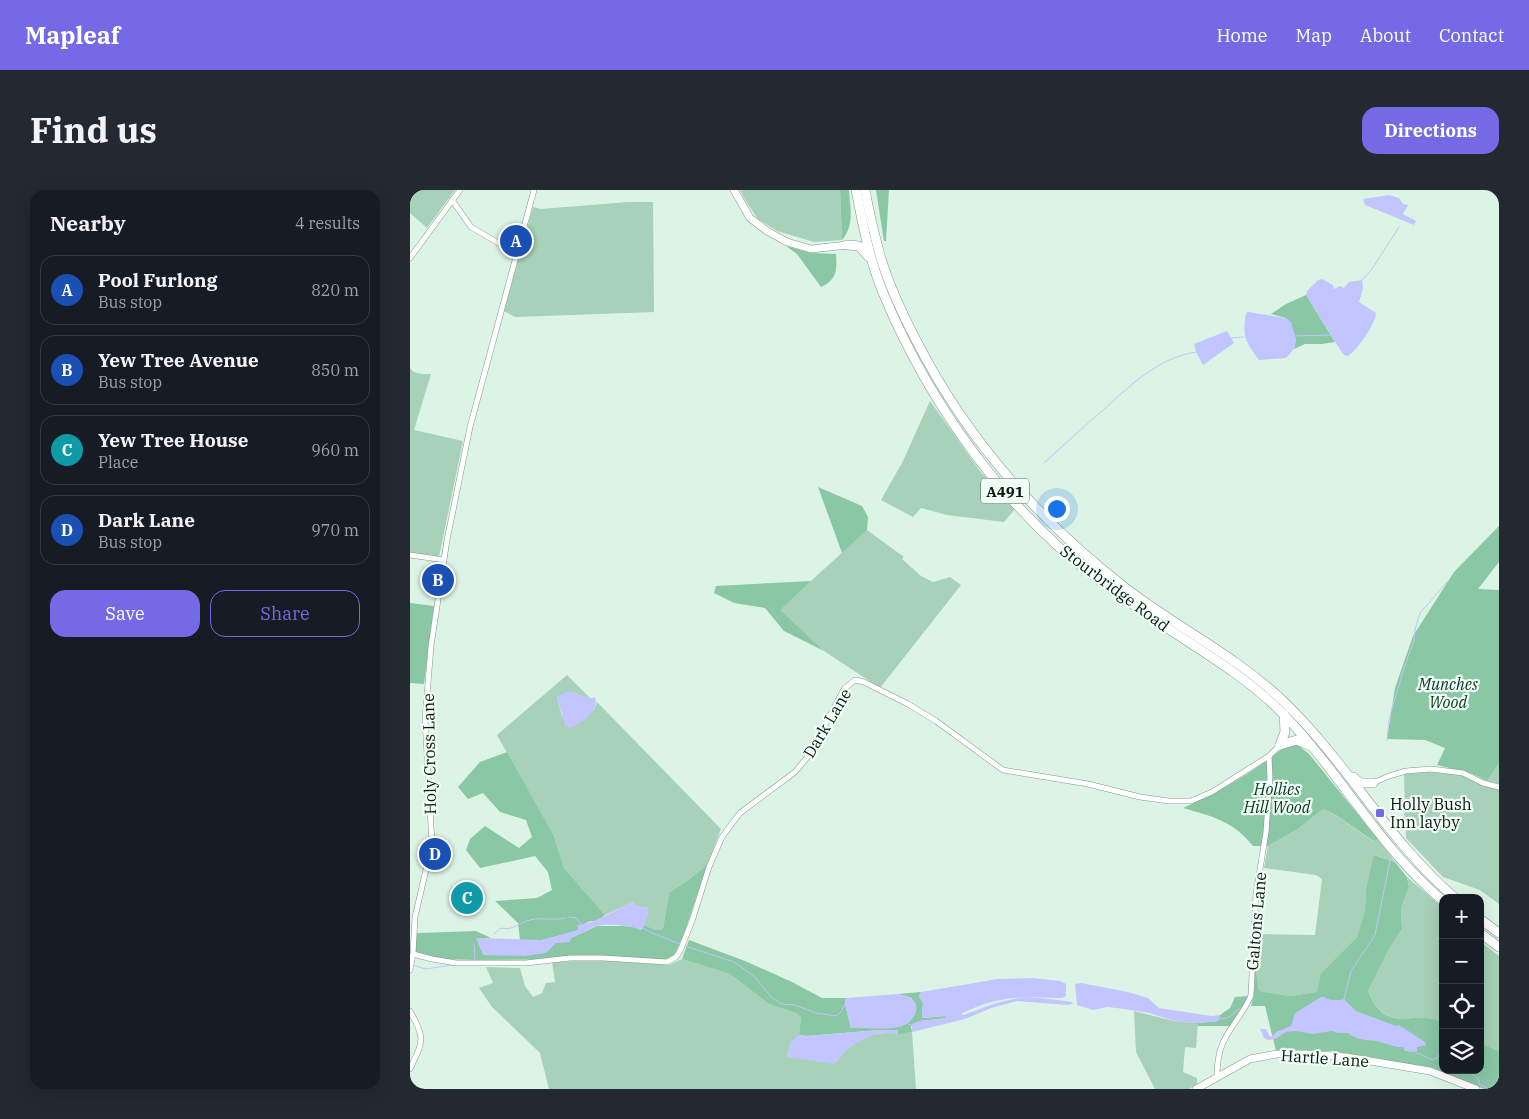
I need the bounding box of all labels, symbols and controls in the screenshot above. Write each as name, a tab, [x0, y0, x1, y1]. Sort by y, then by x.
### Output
text: Mapleaf	[25, 19, 120, 51]
text: Home	[1216, 24, 1268, 47]
text: Map	[1296, 24, 1332, 47]
text: About	[1360, 24, 1411, 47]
text: Contact	[1439, 24, 1504, 47]
text: Find us	[30, 107, 157, 153]
button: Directions	[1362, 107, 1499, 154]
text: Nearby	[50, 209, 126, 237]
text: 4 results	[295, 213, 360, 233]
pin: A	[500, 222, 532, 260]
text: Pool Furlong	[98, 268, 218, 292]
text: A	[61, 280, 73, 300]
text: 820 m	[311, 280, 359, 300]
text: Bus stop	[98, 292, 162, 312]
text: Yew Tree Avenue	[98, 348, 259, 372]
text: B	[61, 360, 73, 380]
text: 850 m	[311, 360, 359, 380]
text: Bus stop	[98, 372, 162, 392]
text: Yew Tree House	[98, 428, 248, 452]
text: C	[62, 440, 72, 460]
text: 960 m	[311, 440, 359, 460]
text: Place	[98, 452, 138, 472]
road number: A491	[981, 478, 1029, 504]
your location	[1044, 496, 1070, 522]
text: Dark Lane	[98, 508, 195, 532]
text: D	[61, 520, 73, 540]
text: 970 m	[311, 520, 359, 540]
text: Bus stop	[98, 532, 162, 552]
street label: Stourbridge Road	[1056, 540, 1174, 636]
pin: B	[422, 561, 454, 599]
button: Save	[50, 590, 200, 637]
button: Share	[210, 590, 360, 637]
park label: Munches Wood	[1417, 674, 1478, 712]
street label: Dark Lane	[799, 685, 855, 761]
street label: Holy Cross Lane	[418, 693, 440, 815]
park label: Hollies Hill Wood	[1243, 779, 1311, 817]
place label: Holly Bush Inn layby	[1390, 794, 1472, 832]
marker: Holly Bush Inn layby	[1374, 807, 1386, 819]
pin: D	[419, 835, 451, 873]
street label: Galtons Lane	[1242, 871, 1270, 971]
pin: C	[451, 879, 483, 917]
map controls	[1439, 894, 1484, 1074]
button: +	[1439, 894, 1484, 939]
button: −	[1439, 939, 1484, 984]
button: locate	[1439, 984, 1484, 1029]
button: layers	[1439, 1029, 1484, 1074]
street label: Hartle Lane	[1280, 1045, 1370, 1071]

